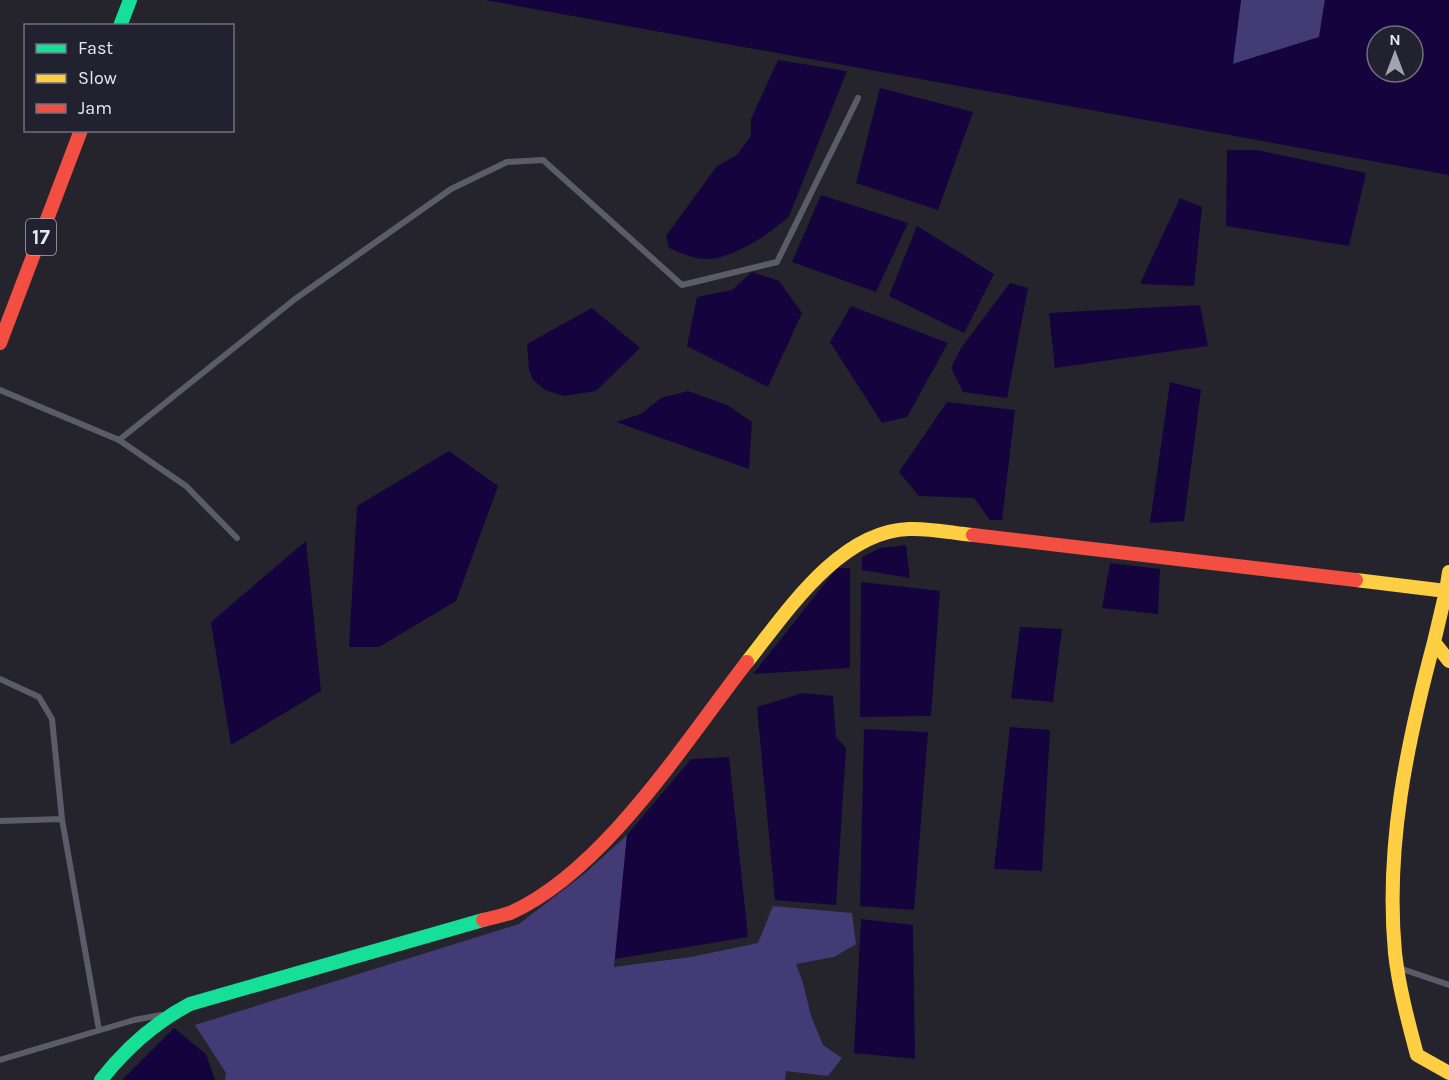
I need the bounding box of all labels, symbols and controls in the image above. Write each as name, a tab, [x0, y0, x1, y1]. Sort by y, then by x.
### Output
legend	[24, 24, 234, 132]
north arrow	[1365, 24, 1425, 84]
text: N	[1389, 30, 1401, 49]
text: Fast	[78, 37, 113, 59]
text: Slow	[78, 67, 117, 89]
text: Jam	[78, 97, 112, 119]
road number: 17	[26, 219, 56, 255]

